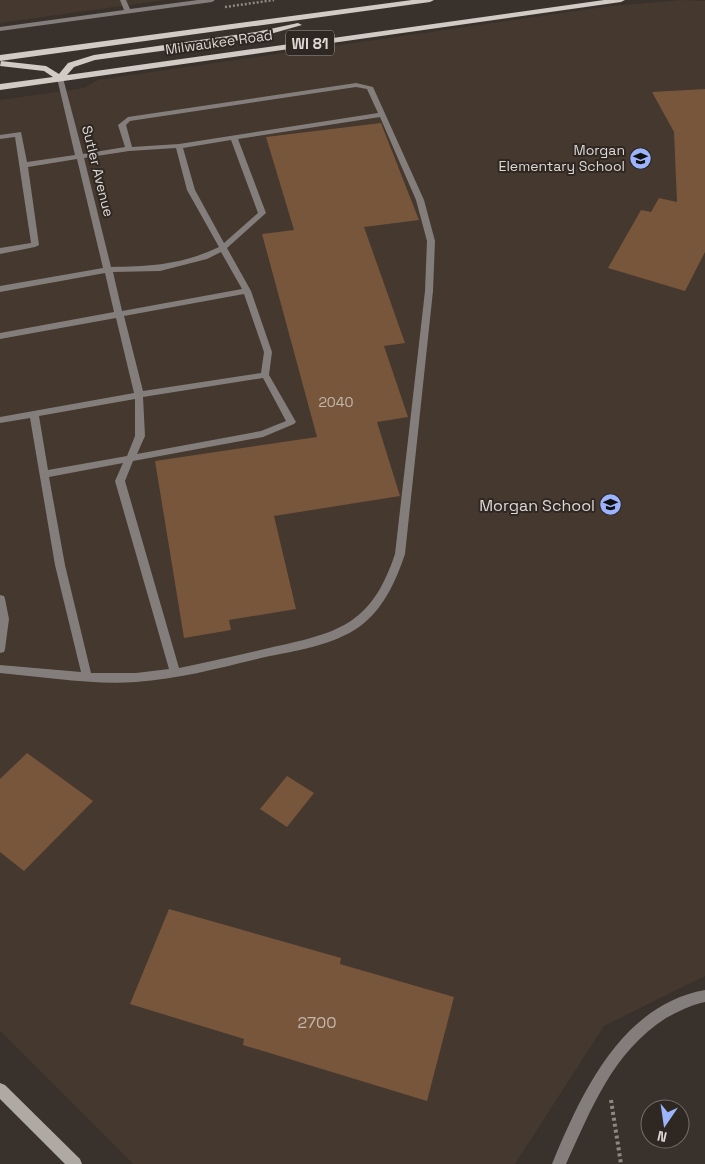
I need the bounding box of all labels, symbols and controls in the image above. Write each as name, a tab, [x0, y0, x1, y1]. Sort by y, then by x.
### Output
street label: Milwaukee Road	[164, 26, 274, 58]
road number: WI 81	[286, 30, 334, 56]
street label: Sutler Avenue	[78, 123, 118, 219]
place label: Morgan Elementary School	[499, 141, 625, 175]
school or university icon: Morgan Elementary School	[629, 146, 653, 170]
house number: 2040	[318, 393, 354, 411]
school or university icon: Morgan School	[599, 493, 623, 517]
place label: Morgan School	[479, 495, 595, 516]
house number: 2700	[298, 1012, 336, 1033]
north arrow	[640, 1099, 690, 1149]
text: N	[655, 1127, 669, 1146]

